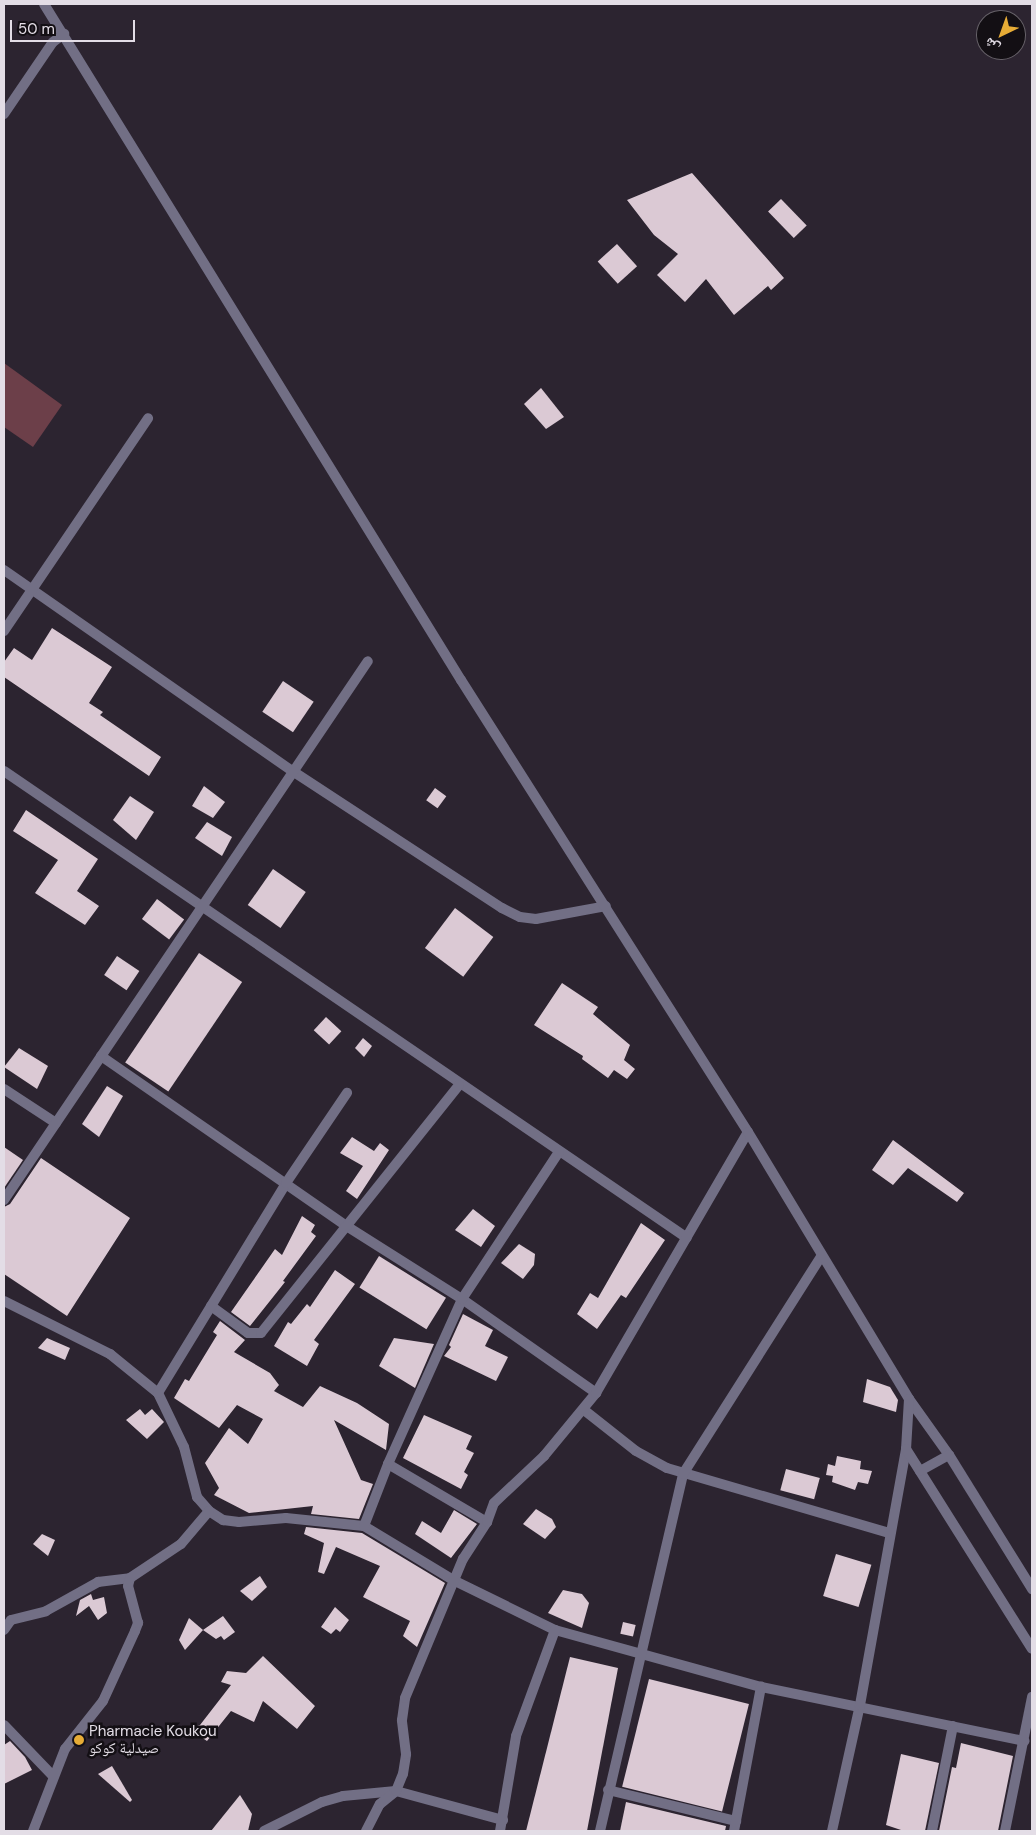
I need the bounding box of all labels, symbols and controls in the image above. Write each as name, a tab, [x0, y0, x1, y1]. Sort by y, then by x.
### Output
scale bar	[12, 10, 138, 42]
north arrow	[976, 10, 1026, 60]
text: 50 m	[18, 19, 55, 39]
text: ش	[980, 34, 1003, 57]
place label: Pharmacie Koukou صيدلية كوكو	[89, 1722, 217, 1757]
marker: Pharmacie Koukou صيدلية كوكو	[73, 1734, 85, 1746]

